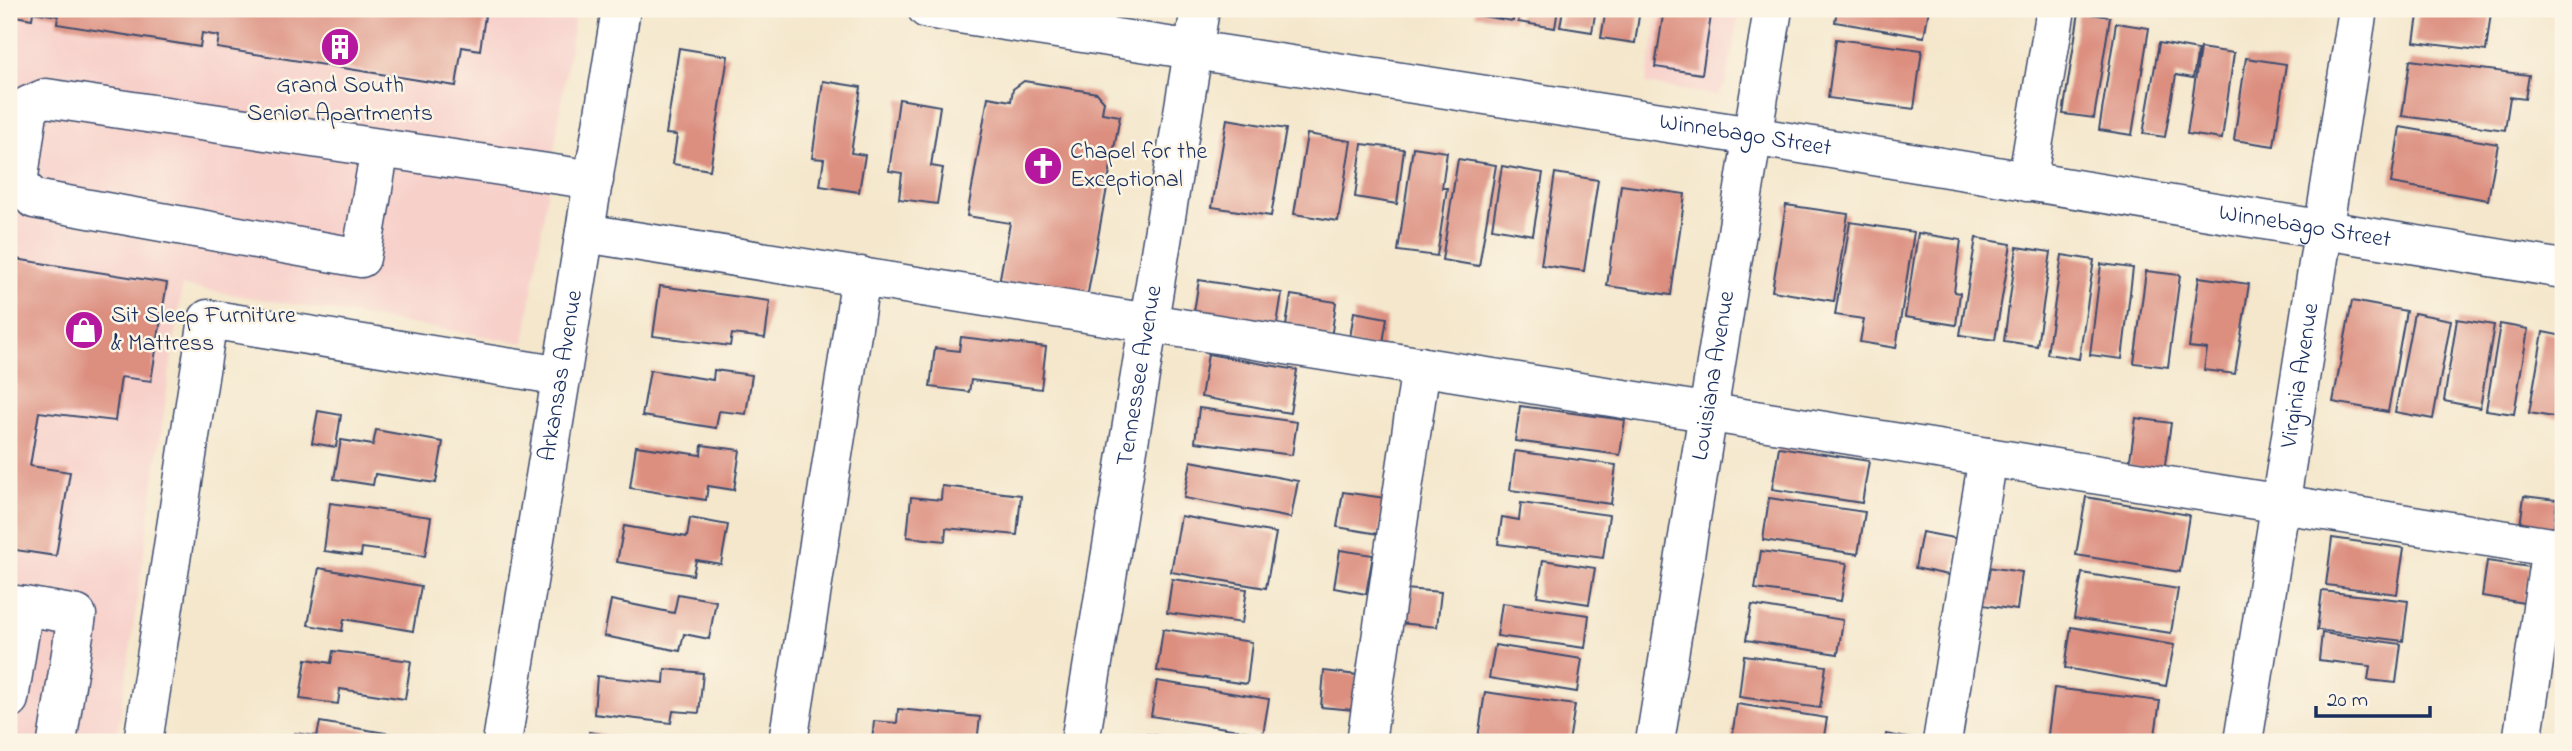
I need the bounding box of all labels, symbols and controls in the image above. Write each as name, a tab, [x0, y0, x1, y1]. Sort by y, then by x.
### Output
building icon: Grand South Senior Apartments	[319, 26, 361, 68]
place label: Grand South Senior Apartments	[247, 69, 433, 132]
street label: Winnebago Street	[1657, 104, 1834, 166]
place label: Chapel for the Exceptional	[1070, 135, 1207, 198]
church icon: Chapel for the Exceptional	[1022, 145, 1064, 187]
street label: Winnebago Street	[2216, 195, 2394, 258]
street label: Tennessee Avenue	[1108, 283, 1172, 469]
street label: Arkansas Avenue	[530, 287, 593, 464]
street label: Louisiana Avenue	[1683, 288, 1745, 463]
place label: Sit Sleep Furniture & Mattress	[111, 299, 296, 362]
street label: Virginia Avenue	[2272, 300, 2329, 451]
shop icon: Sit Sleep Furniture & Mattress	[63, 309, 105, 351]
scale bar	[2316, 674, 2430, 718]
text: 20 m	[2327, 686, 2368, 716]

